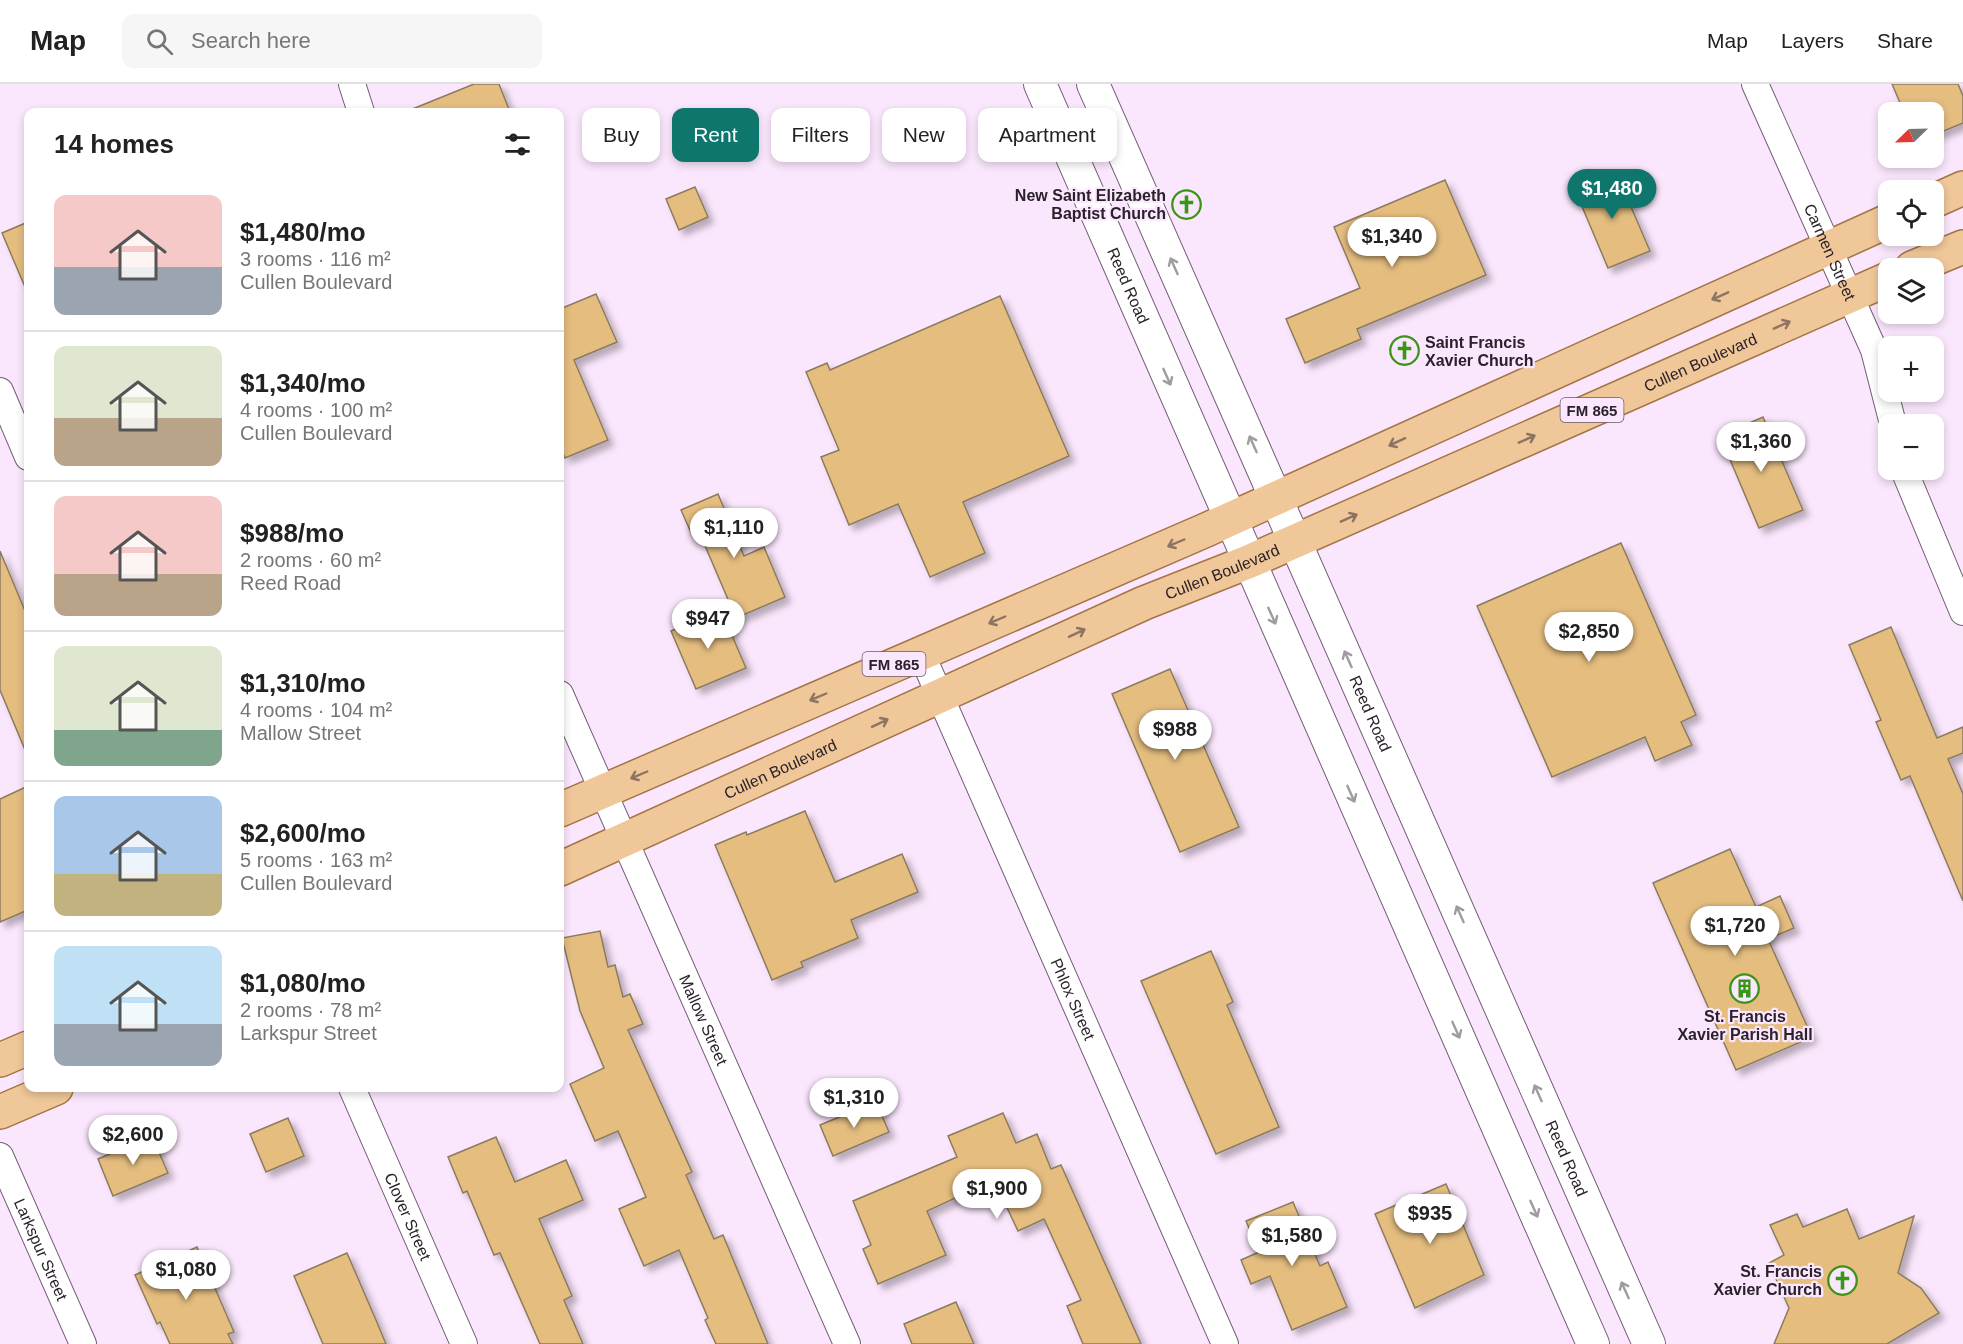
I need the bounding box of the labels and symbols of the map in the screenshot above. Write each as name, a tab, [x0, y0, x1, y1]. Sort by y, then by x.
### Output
north arrow	[1878, 102, 1944, 168]
pin: $1,480	[1563, 169, 1661, 220]
place label: New Saint Elizabeth Baptist Church	[1015, 187, 1166, 222]
church icon: New Saint Elizabeth Baptist Church	[1171, 188, 1203, 220]
street label: Carmen Street	[1801, 201, 1859, 303]
pin: $1,340	[1343, 217, 1441, 268]
street label: Reed Road	[1104, 245, 1152, 326]
one-way arrow	[1168, 257, 1179, 275]
one-way arrow	[1711, 291, 1730, 302]
one-way arrow	[1773, 319, 1791, 331]
street label: Cullen Boulevard	[1641, 330, 1759, 394]
place label: Saint Francis Xavier Church	[1425, 334, 1533, 369]
church icon: Saint Francis Xavier Church	[1388, 335, 1420, 367]
one-way arrow	[1162, 367, 1173, 385]
road number: FM 865	[1560, 398, 1624, 422]
pin: $1,360	[1712, 422, 1810, 473]
one-way arrow	[1518, 432, 1536, 444]
one-way arrow	[1247, 435, 1258, 454]
one-way arrow	[1389, 437, 1407, 449]
pin: $1,110	[685, 508, 783, 559]
one-way arrow	[1340, 511, 1358, 523]
one-way arrow	[1168, 538, 1186, 549]
street label: Cullen Boulevard	[1163, 541, 1282, 602]
pin: $947	[672, 599, 744, 650]
one-way arrow	[1267, 606, 1278, 624]
pin: $2,850	[1540, 612, 1638, 663]
one-way arrow	[988, 615, 1007, 626]
one-way arrow	[1067, 627, 1085, 639]
one-way arrow	[1341, 651, 1353, 669]
road number: FM 865	[862, 652, 926, 676]
street label: Reed Road	[1347, 673, 1395, 754]
one-way arrow	[809, 692, 828, 703]
pin: $988	[1139, 710, 1211, 761]
one-way arrow	[871, 717, 889, 728]
street label: Cullen Boulevard	[721, 736, 839, 802]
one-way arrow	[630, 770, 649, 781]
one-way arrow	[1346, 784, 1357, 803]
one-way arrow	[1453, 906, 1465, 924]
pin: $1,720	[1686, 906, 1784, 957]
street label: Phlox Street	[1048, 956, 1099, 1043]
street label: Mallow Street	[676, 972, 731, 1068]
building icon: St. Francis Xavier Parish Hall	[1729, 972, 1761, 1004]
place label: St. Francis Xavier Parish Hall	[1677, 1008, 1813, 1043]
one-way arrow	[1451, 1020, 1462, 1038]
pin: $1,310	[805, 1078, 903, 1129]
one-way arrow	[1532, 1084, 1543, 1102]
pin: $2,600	[84, 1115, 182, 1166]
street label: Reed Road	[1543, 1118, 1591, 1199]
pin: $1,900	[948, 1169, 1046, 1220]
street label: Clover Street	[382, 1170, 435, 1263]
pin: $935	[1394, 1194, 1466, 1245]
street label: Larkspur Street	[11, 1196, 71, 1303]
one-way arrow	[1529, 1199, 1540, 1217]
pin: $1,580	[1243, 1216, 1341, 1267]
pin: $1,080	[137, 1250, 235, 1301]
place label: St. Francis Xavier Church	[1714, 1263, 1822, 1298]
church icon: St. Francis Xavier Church	[1827, 1264, 1859, 1296]
one-way arrow	[1619, 1282, 1631, 1300]

